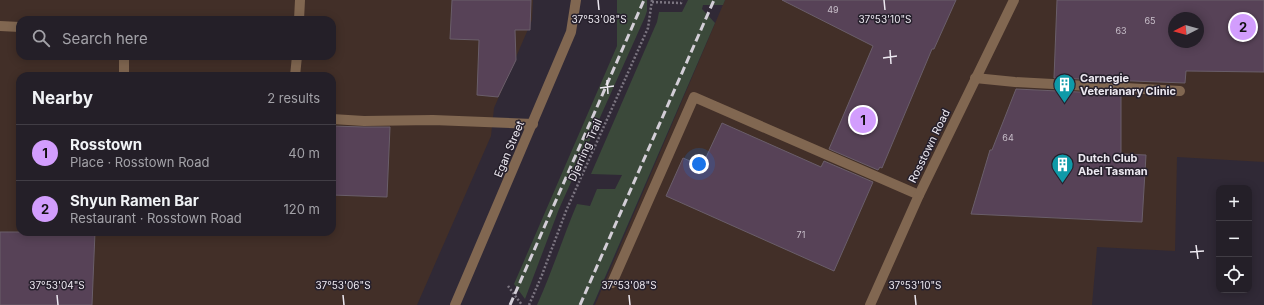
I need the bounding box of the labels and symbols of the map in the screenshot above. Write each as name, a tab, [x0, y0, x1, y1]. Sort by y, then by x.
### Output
house number: 49	[827, 4, 839, 15]
north arrow	[1168, 12, 1204, 48]
pin: 2	[1230, 12, 1256, 42]
text: 37°53'08"S	[571, 13, 627, 25]
text: 37°53'10"S	[858, 13, 912, 25]
house number: 65	[1144, 15, 1156, 26]
house number: 63	[1115, 25, 1127, 36]
building icon: Carnegie Veterianary Clinic	[1052, 71, 1078, 104]
place label: Carnegie Veterianary Clinic	[1080, 71, 1177, 98]
pin: 1	[850, 105, 876, 135]
street label: Rosstown Road	[905, 107, 953, 185]
street label: Djerring Trail	[565, 117, 605, 183]
street label: Egan Street	[491, 118, 527, 179]
house number: 64	[1002, 132, 1014, 143]
building icon: Dutch Club Abel Tasman	[1049, 151, 1075, 184]
place label: Dutch Club Abel Tasman	[1078, 151, 1148, 178]
your location	[689, 154, 709, 174]
house number: 71	[797, 229, 805, 240]
text: 37°53'04"S	[29, 279, 85, 291]
text: 37°53'06"S	[315, 279, 371, 291]
text: 37°53'08"S	[601, 279, 657, 291]
text: 37°53'10"S	[888, 279, 942, 291]

